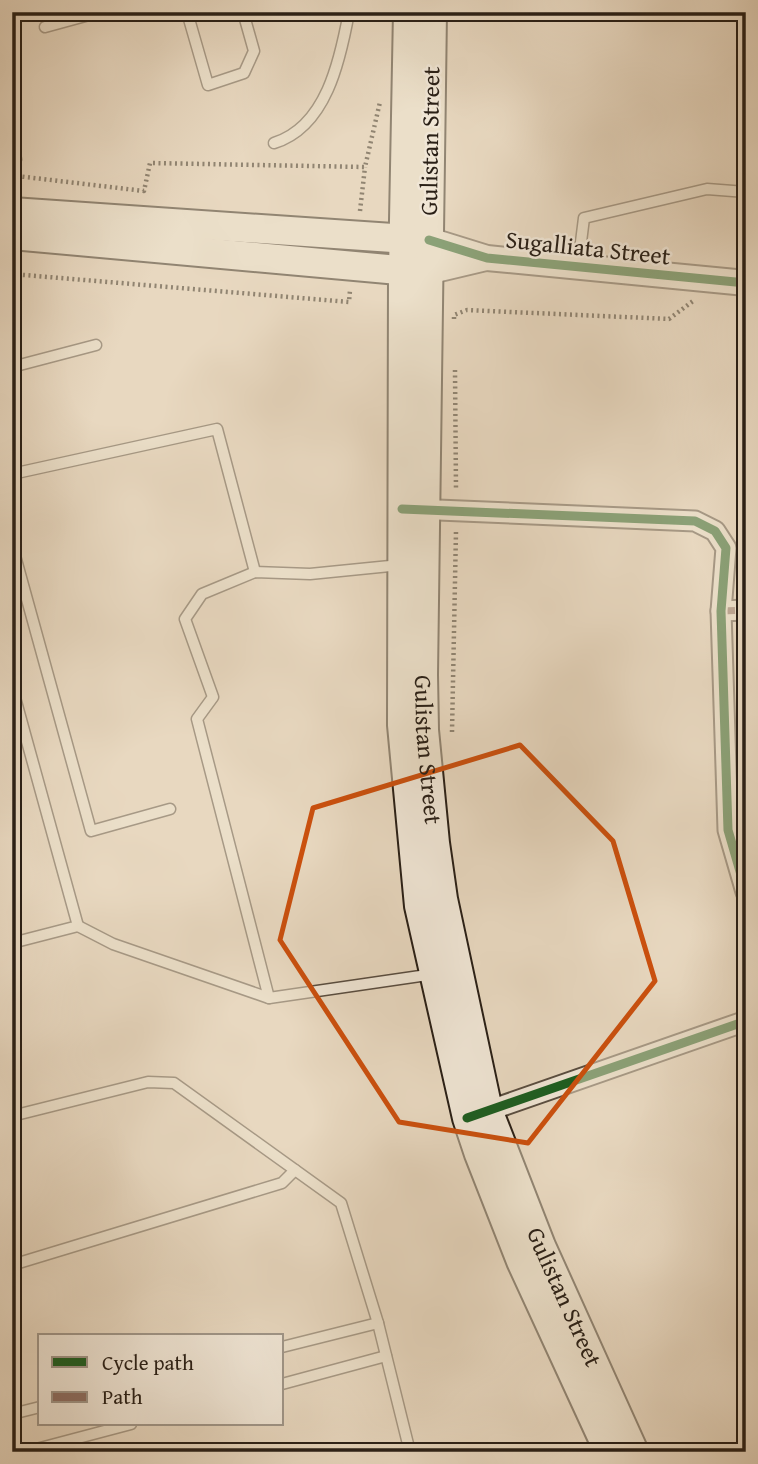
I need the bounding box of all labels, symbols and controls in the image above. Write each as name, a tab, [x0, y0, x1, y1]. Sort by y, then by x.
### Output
street label: Gulistan Street	[411, 65, 448, 216]
street label: Sugalliata Street	[504, 221, 673, 274]
street label: Gulistan Street	[406, 675, 451, 826]
street label: Gulistan Street	[518, 1222, 611, 1373]
legend	[38, 1334, 284, 1426]
text: Cycle path	[102, 1347, 194, 1378]
text: Path	[102, 1381, 143, 1412]

